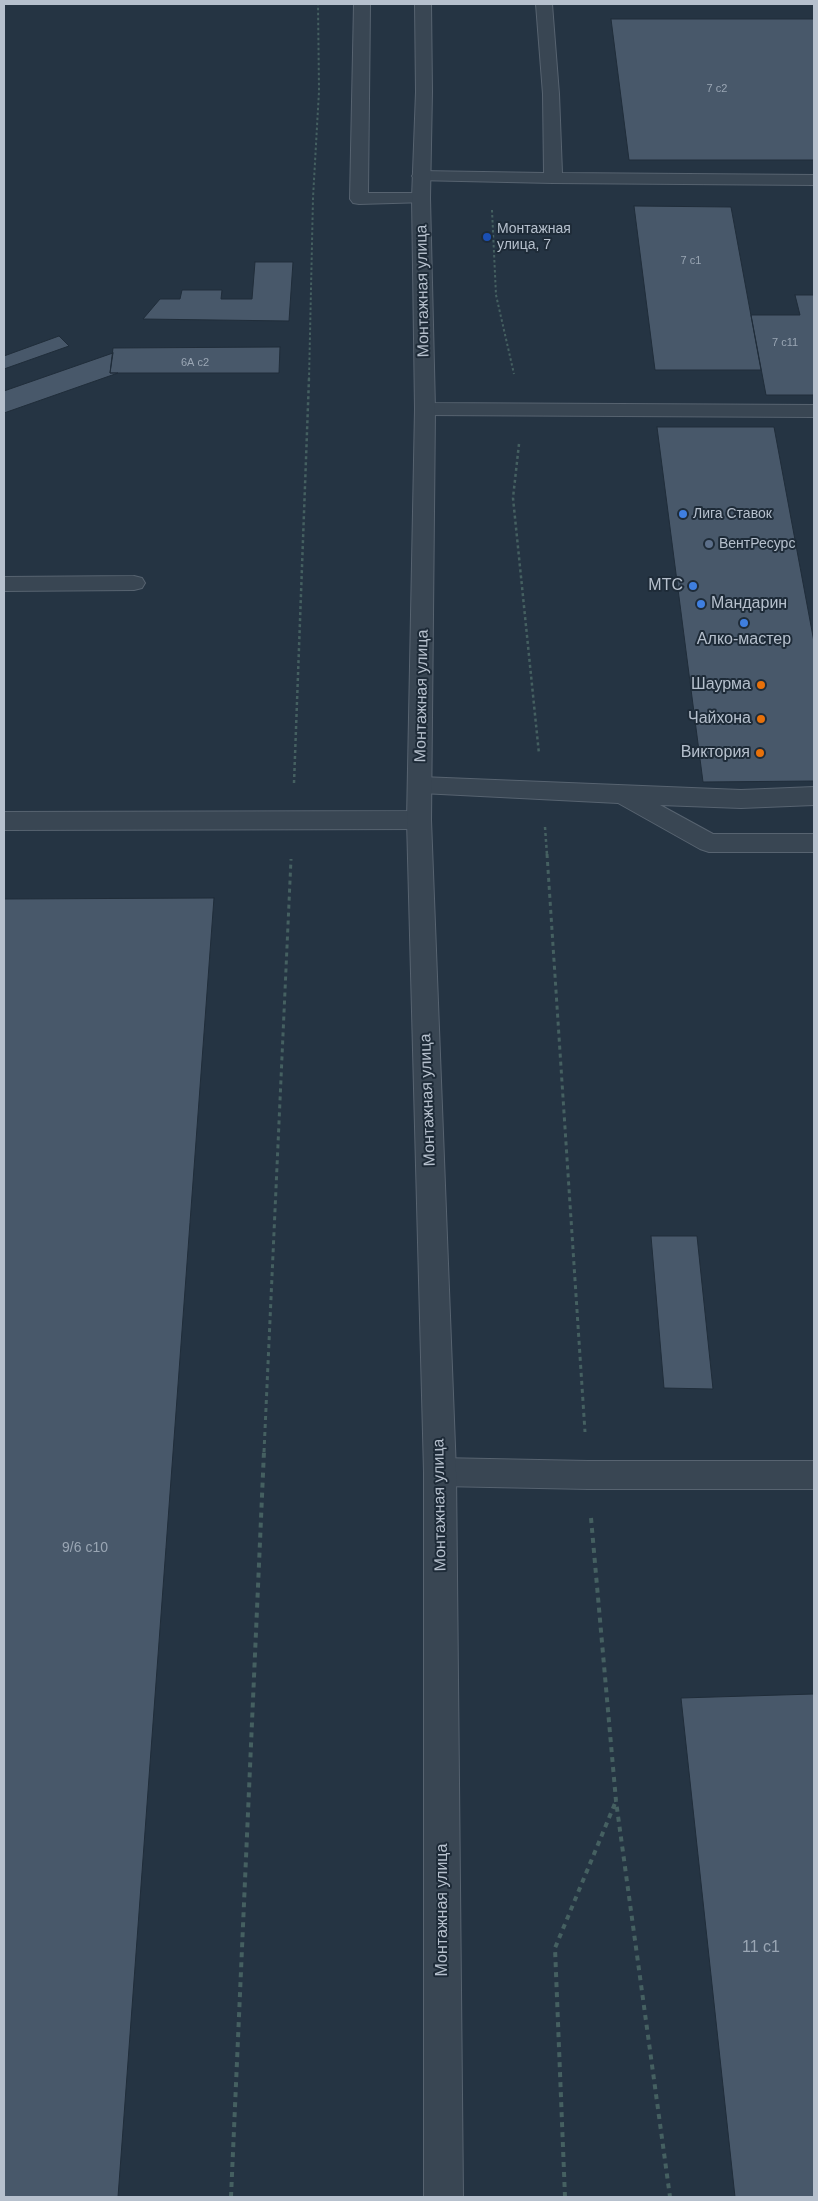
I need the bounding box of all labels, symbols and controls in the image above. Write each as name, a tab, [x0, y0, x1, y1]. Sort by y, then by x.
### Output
house number: 7 с2	[707, 82, 727, 96]
place label: Монтажная улица, 7	[497, 221, 571, 253]
street label: Монтажная улица	[412, 224, 434, 358]
marker: Монтажная улица, 7	[481, 231, 493, 243]
house number: 7 с1	[681, 254, 701, 268]
house number: 7 с11	[772, 336, 798, 350]
house number: 6А с2	[181, 356, 209, 370]
place label: Лига Ставок	[693, 506, 772, 522]
marker: Лига Ставок	[677, 508, 689, 520]
place label: ВентРесурс	[719, 536, 795, 552]
marker: ВентРесурс	[703, 538, 715, 550]
place label: МТС	[648, 576, 683, 596]
marker: МТС	[687, 580, 699, 592]
place label: Мандарин	[711, 594, 787, 614]
marker: Мандарин	[695, 598, 707, 610]
marker: Алко-мастер	[738, 617, 750, 629]
street label: Монтажная улица	[411, 629, 433, 763]
place label: Алко-мастер	[697, 630, 791, 650]
place label: Шаурма	[691, 675, 751, 695]
marker: Шаурма	[755, 679, 767, 691]
place label: Чайхона	[688, 709, 751, 729]
marker: Чайхона	[755, 713, 767, 725]
place label: Виктория	[681, 743, 750, 763]
marker: Виктория	[754, 747, 766, 759]
street label: Монтажная улица	[416, 1033, 440, 1167]
street label: Монтажная улица	[429, 1438, 451, 1572]
house number: 9/6 с10	[62, 1540, 108, 1556]
street label: Монтажная улица	[433, 1844, 453, 1976]
house number: 11 с1	[742, 1938, 780, 1958]

